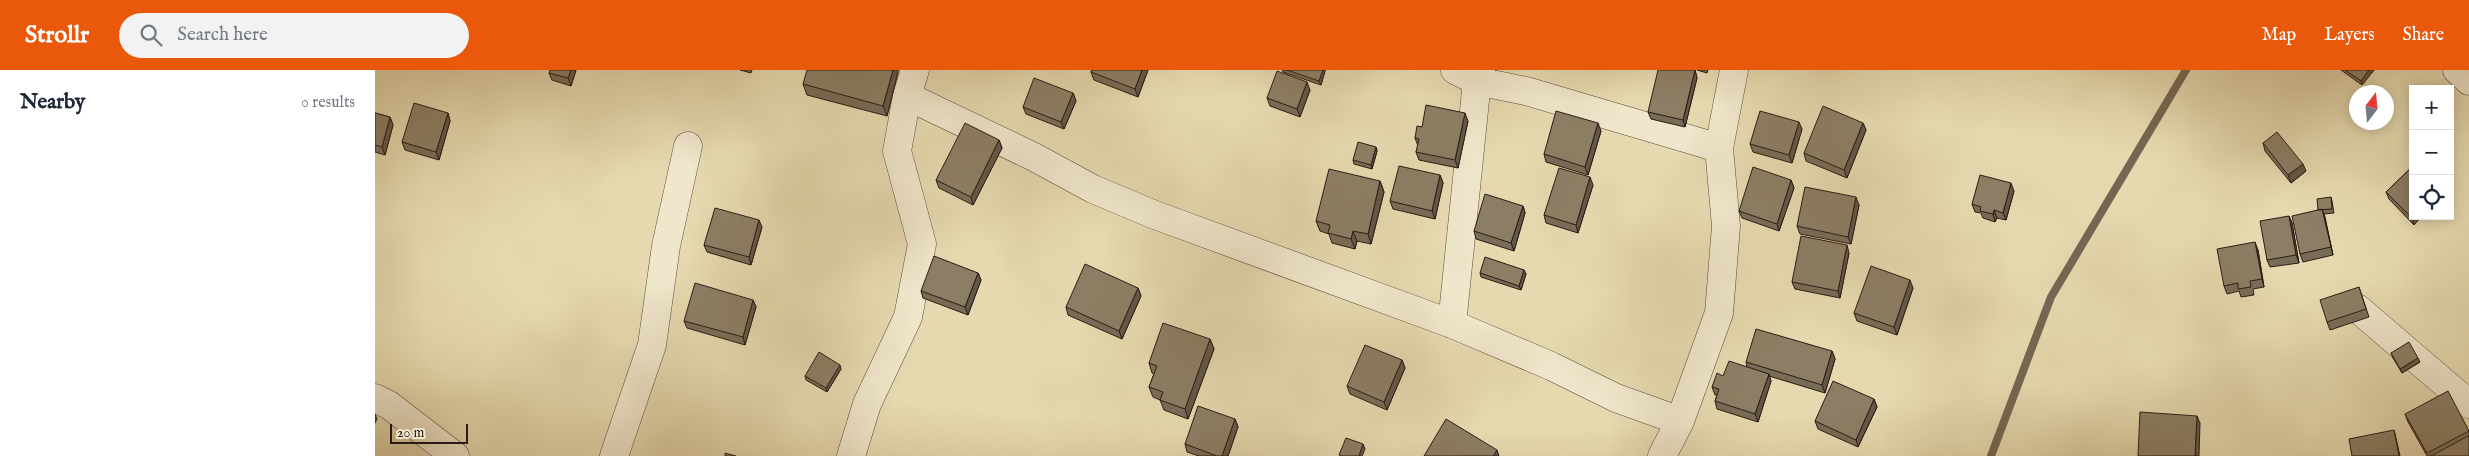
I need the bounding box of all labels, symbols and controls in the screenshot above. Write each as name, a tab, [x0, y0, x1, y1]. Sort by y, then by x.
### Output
search box	[119, 13, 469, 58]
text: Strollr	[25, 20, 89, 51]
icon: search	[137, 21, 165, 49]
text: Search here	[177, 23, 268, 47]
text: Map	[2262, 24, 2296, 47]
text: Layers	[2324, 24, 2375, 47]
text: Share	[2403, 24, 2444, 47]
north arrow	[2349, 85, 2394, 130]
map controls	[2409, 85, 2454, 220]
button: +	[2409, 85, 2454, 130]
text: Nearby	[20, 89, 85, 116]
text: 0 results	[301, 93, 355, 113]
button: −	[2409, 130, 2454, 175]
button: locate	[2409, 175, 2454, 220]
scale bar	[390, 421, 467, 444]
text: 20 m	[397, 424, 424, 442]

